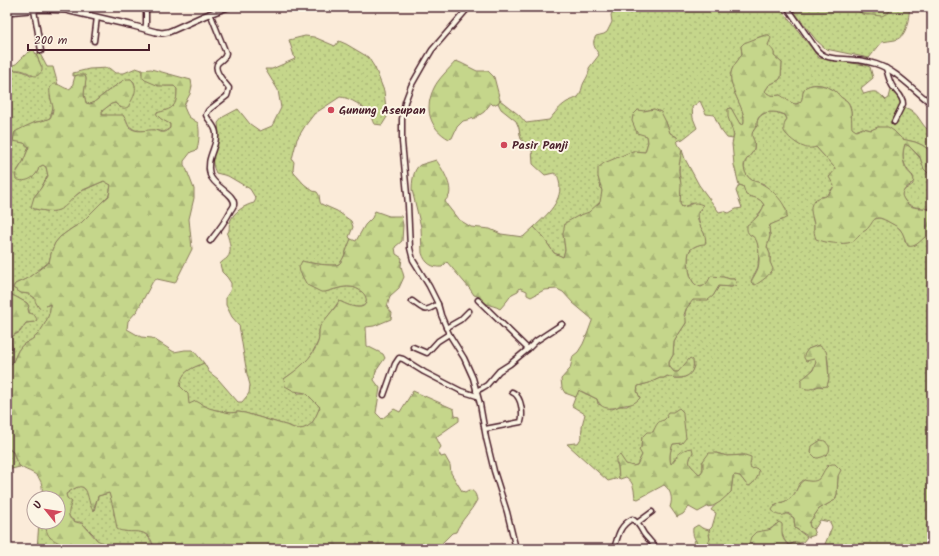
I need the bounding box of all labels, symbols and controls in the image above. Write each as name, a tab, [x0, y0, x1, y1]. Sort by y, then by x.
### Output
scale bar	[28, 26, 149, 52]
text: 200 m	[34, 31, 68, 50]
place label: Gunung Aseupan	[339, 101, 426, 120]
marker: Gunung Aseupan	[326, 105, 336, 115]
place label: Pasir Panji	[512, 136, 569, 155]
marker: Pasir Panji	[499, 140, 509, 150]
north arrow	[26, 490, 66, 530]
text: U	[29, 498, 48, 513]

